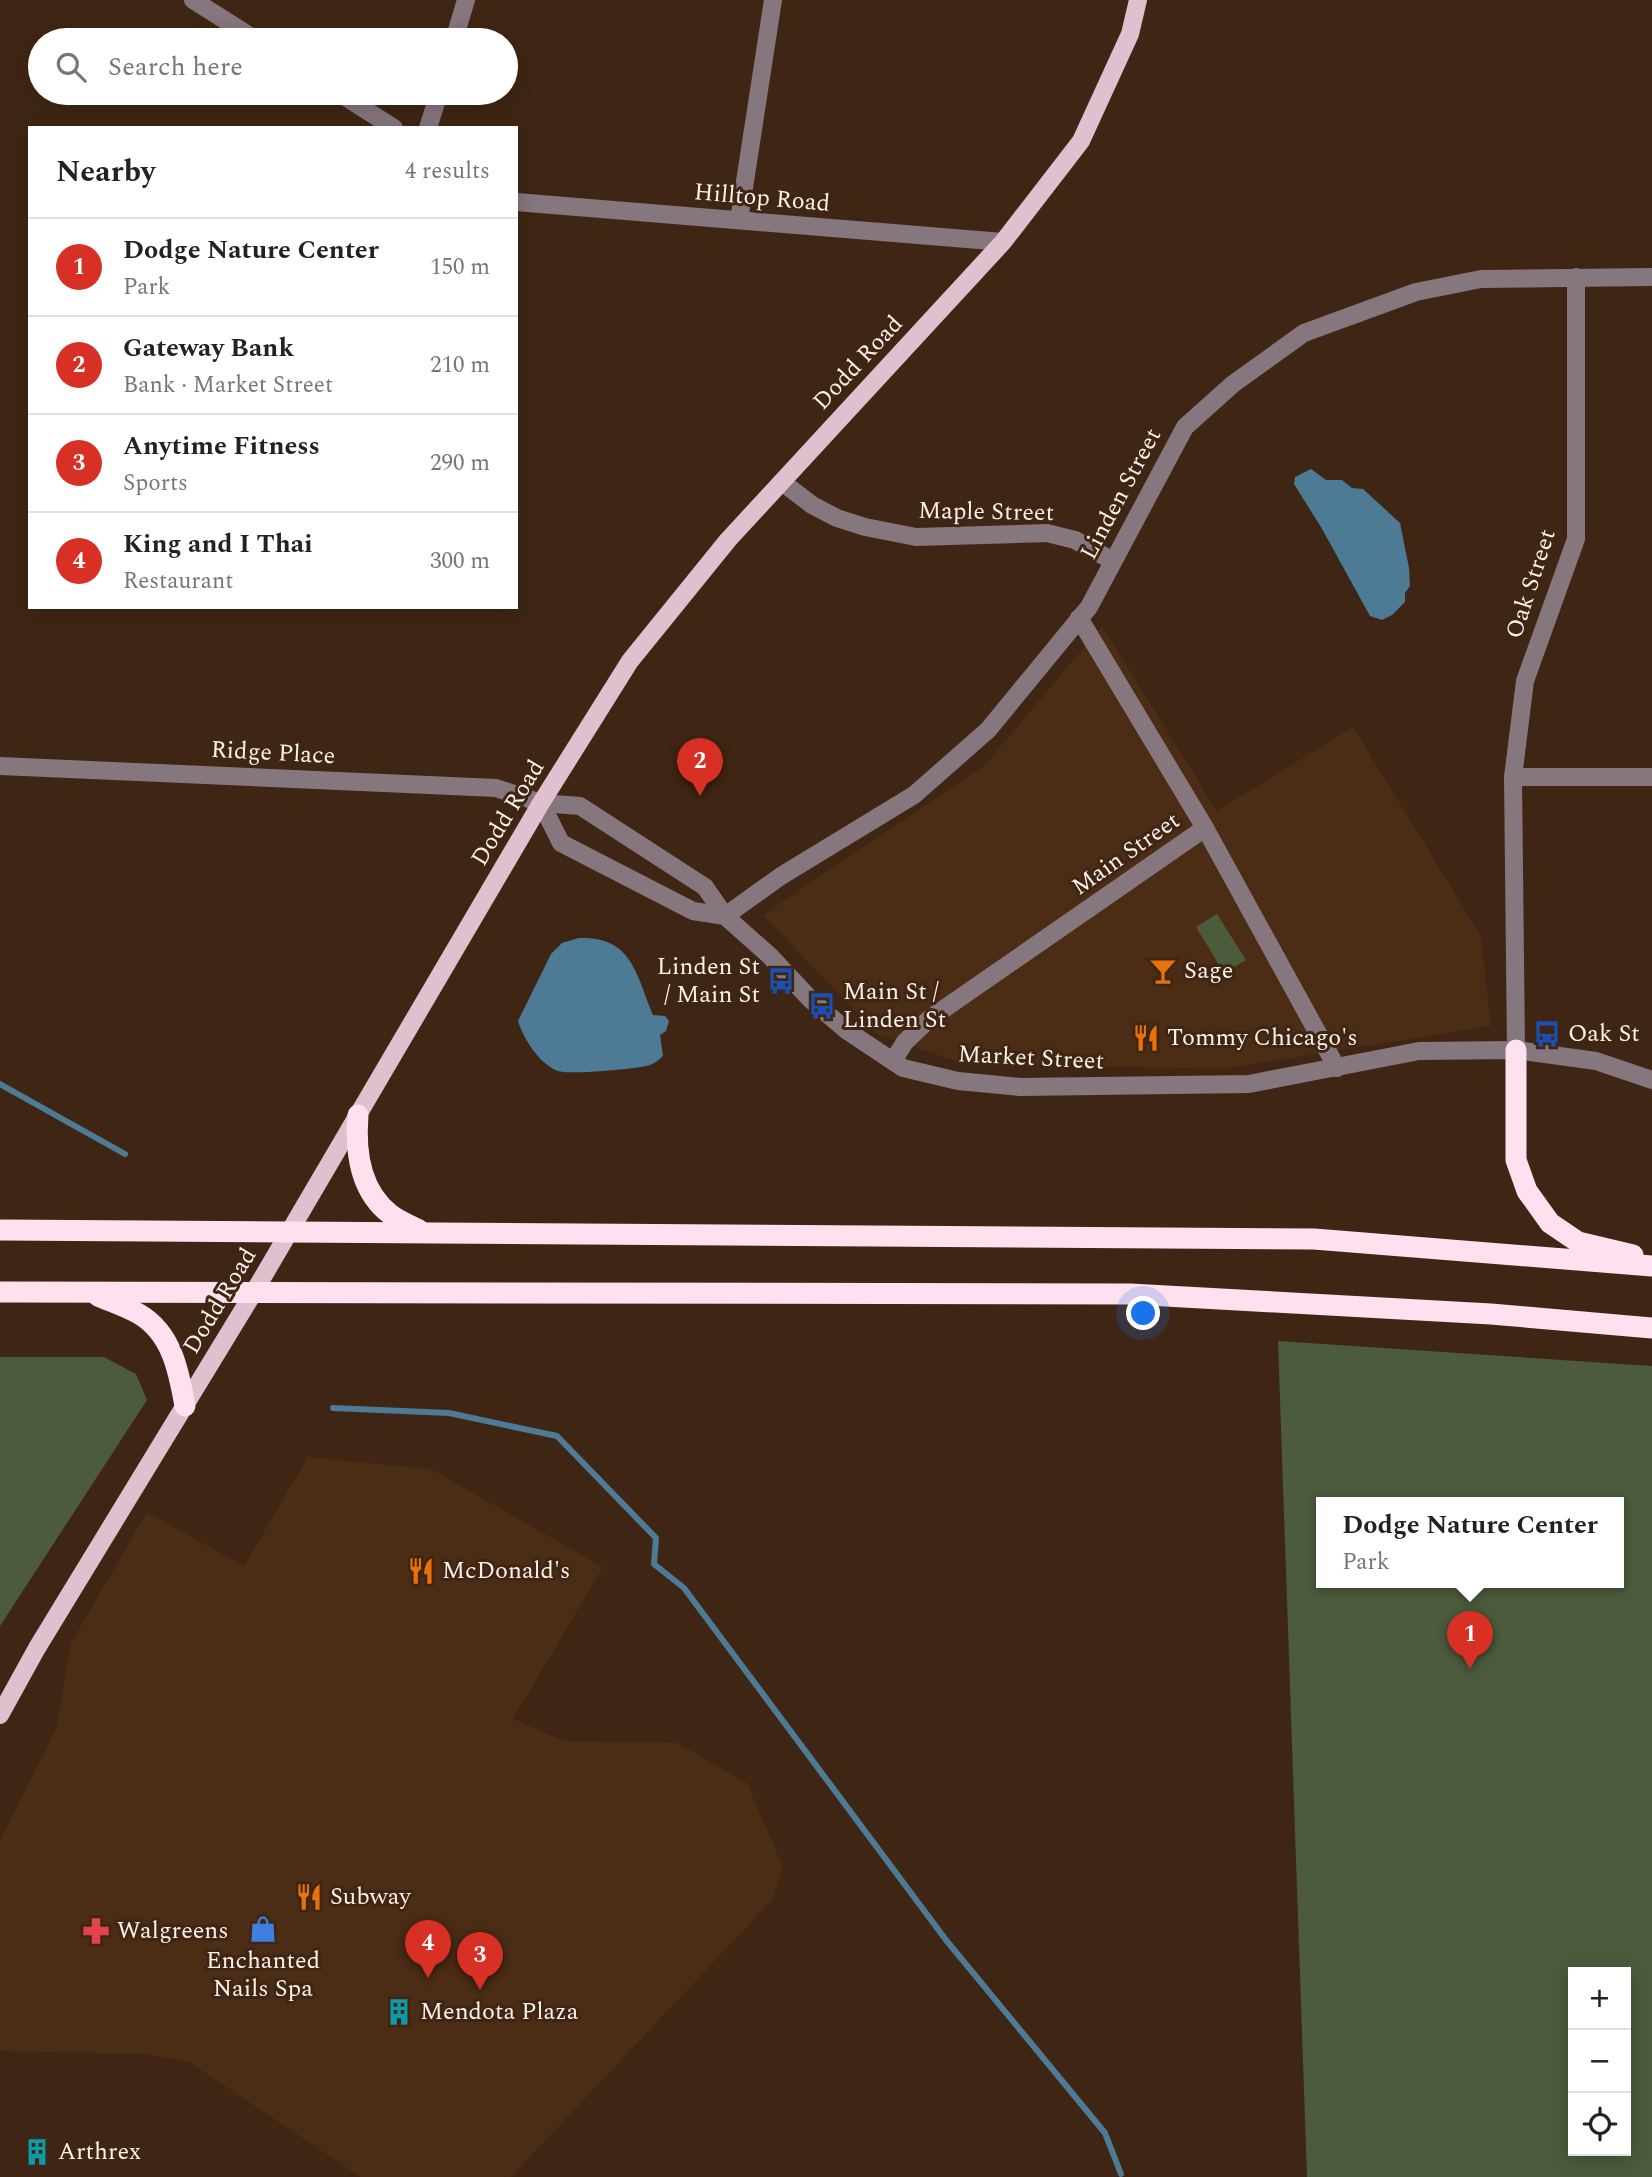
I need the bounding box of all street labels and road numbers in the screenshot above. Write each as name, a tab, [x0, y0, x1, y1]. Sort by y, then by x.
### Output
street label: Hilltop Road	[693, 174, 831, 222]
street label: Dodd Road	[804, 307, 912, 419]
street label: Linden Street	[1071, 422, 1171, 566]
street label: Maple Street	[918, 493, 1054, 531]
street label: Oak Street	[1496, 525, 1566, 643]
street label: Ridge Place	[210, 732, 336, 774]
street label: Dodd Road	[462, 753, 554, 873]
street label: Main Street	[1064, 803, 1188, 905]
street label: Market Street	[957, 1036, 1105, 1080]
street label: Dodd Road	[174, 1241, 266, 1361]

